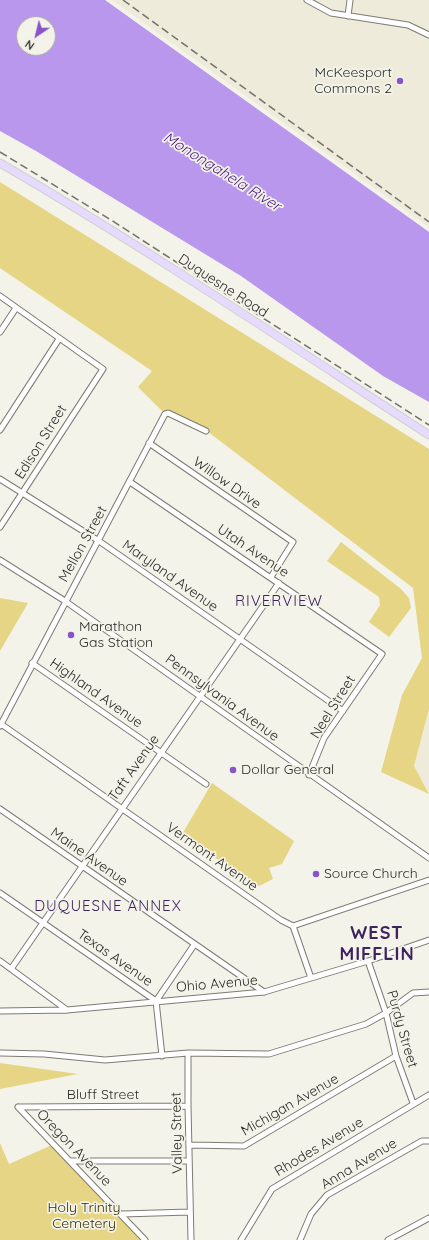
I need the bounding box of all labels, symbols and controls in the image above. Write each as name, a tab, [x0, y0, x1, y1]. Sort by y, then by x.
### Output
north arrow	[16, 16, 56, 56]
text: N	[22, 37, 37, 53]
place label: McKeesport Commons 2	[314, 65, 392, 98]
marker: McKeesport Commons 2	[395, 76, 405, 86]
water label: Monongahela River	[160, 129, 284, 215]
street label: Duquesne Road	[175, 251, 271, 321]
street label: Edison Street	[11, 402, 71, 482]
street label: Willow Drive	[190, 453, 264, 513]
street label: Mellon Street	[55, 503, 111, 585]
street label: Utah Avenue	[214, 521, 292, 581]
street label: Maryland Avenue	[119, 537, 221, 615]
district label: RIVERVIEW	[235, 592, 323, 610]
place label: Marathon Gas Station	[79, 619, 153, 652]
marker: Marathon Gas Station	[66, 630, 76, 640]
street label: Pennsylvania Avenue	[162, 651, 282, 745]
street label: Highland Avenue	[46, 655, 146, 731]
street label: Neel Street	[307, 672, 359, 742]
street label: Taft Avenue	[105, 732, 163, 804]
place label: Dollar General	[241, 762, 334, 778]
marker: Dollar General	[228, 765, 238, 775]
street label: Vermont Avenue	[163, 819, 261, 895]
street label: Maine Avenue	[47, 824, 131, 890]
place label: Source Church	[324, 866, 418, 882]
marker: Source Church	[311, 869, 321, 879]
district label: DUQUESNE ANNEX	[34, 897, 182, 915]
district label: WEST MIFFLIN	[339, 923, 415, 966]
street label: Texas Avenue	[74, 926, 156, 990]
street label: Ohio Avenue	[176, 972, 258, 996]
street label: Purdy Street	[383, 988, 421, 1070]
street label: Michigan Avenue	[238, 1070, 342, 1140]
street label: Bluff Street	[67, 1087, 139, 1103]
street label: Valley Street	[168, 1092, 186, 1174]
street label: Oregon Avenue	[33, 1106, 115, 1190]
street label: Rhodes Avenue	[272, 1114, 366, 1180]
street label: Anna Avenue	[318, 1135, 400, 1193]
park label: Holy Trinity Cemetery	[47, 1200, 121, 1232]

